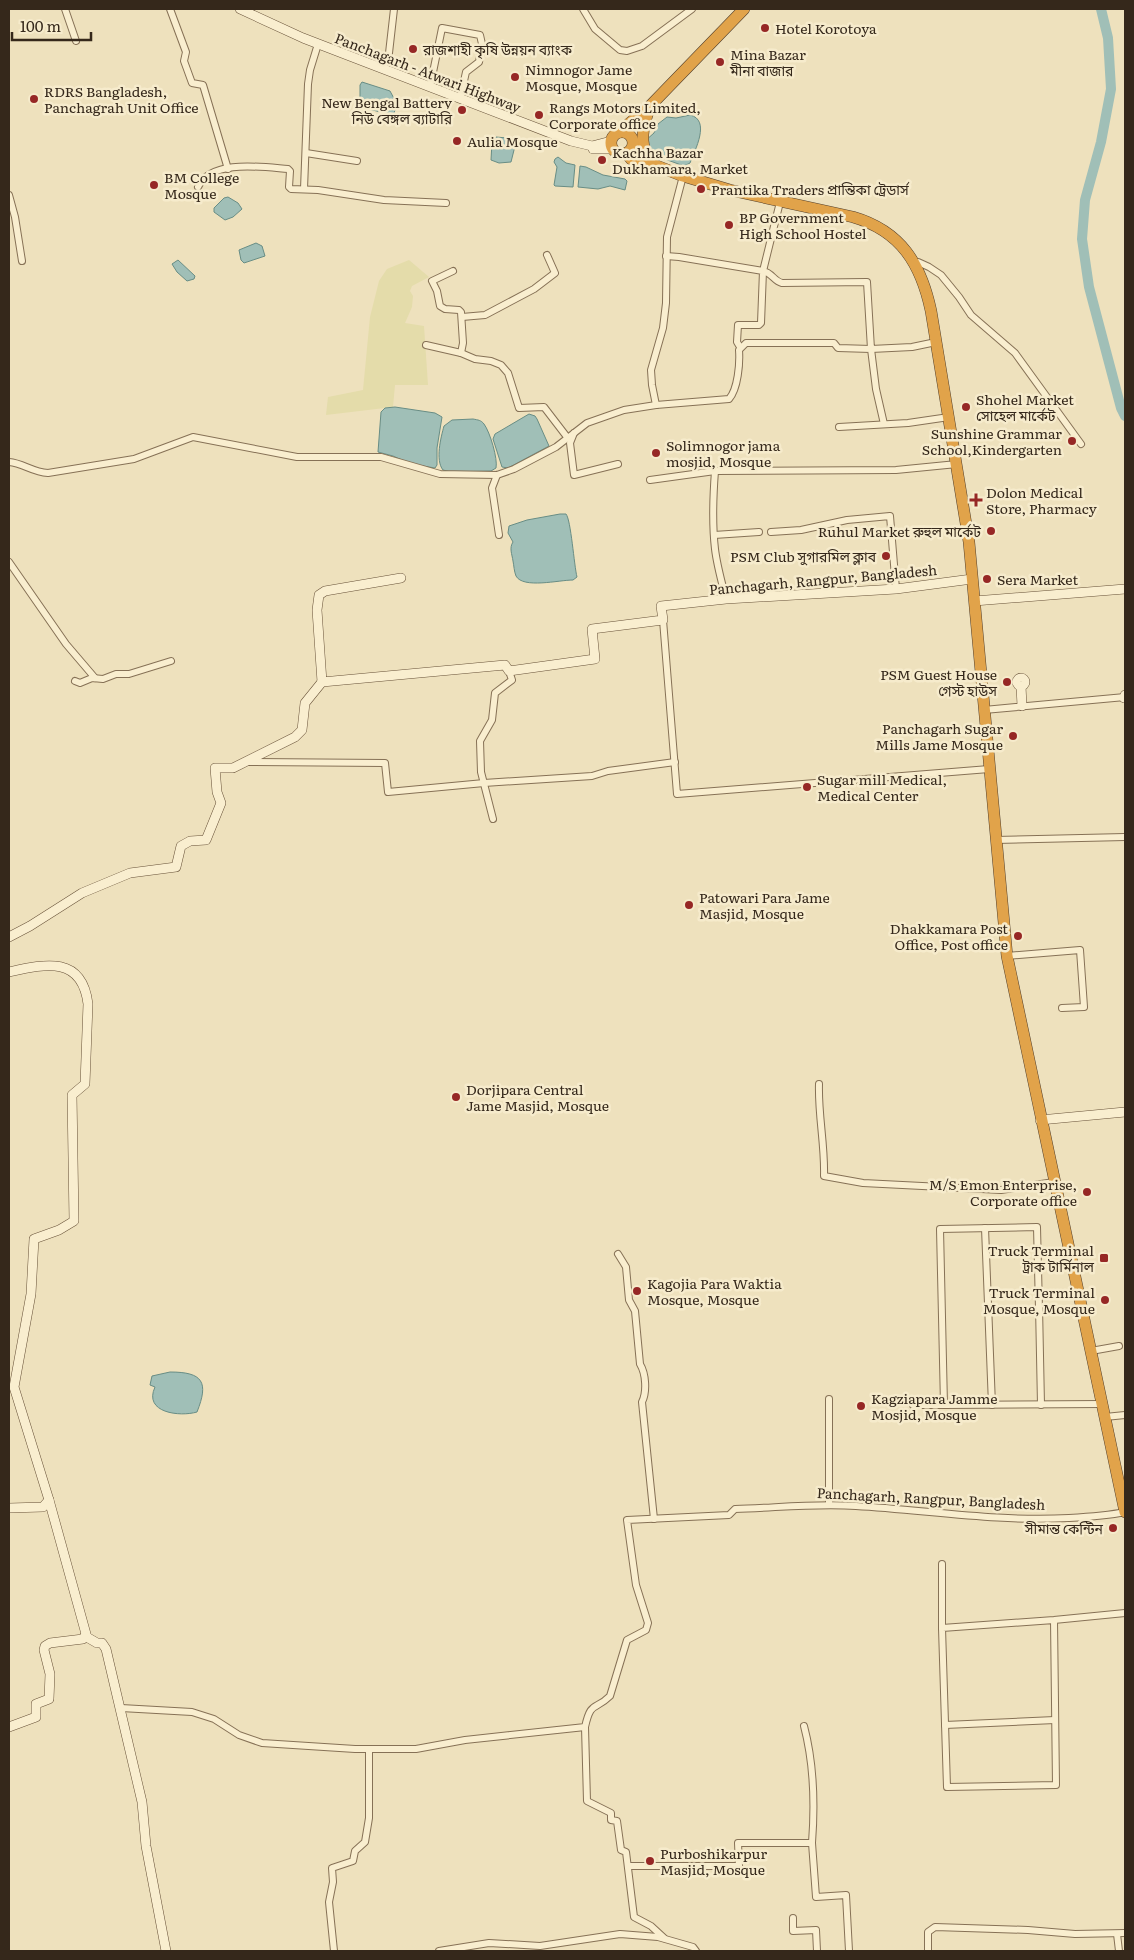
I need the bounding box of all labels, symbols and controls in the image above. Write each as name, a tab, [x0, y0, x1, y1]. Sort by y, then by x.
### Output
scale bar	[12, 10, 91, 42]
text: 100 m	[20, 14, 61, 37]
place label: Hotel Korotoya	[775, 18, 877, 38]
marker: Hotel Korotoya	[759, 22, 771, 34]
street label: Panchagarh - Atwari Highway	[332, 27, 525, 117]
place label: রাজশাহী কৃষি উন্নয়ন ব্যাংক	[422, 39, 573, 59]
marker: রাজশাহী কৃষি উন্নয়ন ব্যাংক	[407, 43, 419, 55]
place label: Mina Bazar মীনা বাজার	[729, 44, 806, 80]
marker: Mina Bazar মীনা বাজার	[714, 56, 726, 68]
place label: Nimnogor Jame Mosque, Mosque	[525, 59, 637, 95]
marker: Nimnogor Jame Mosque, Mosque	[509, 71, 521, 83]
place label: RDRS Bangladesh, Panchagrah Unit Office	[44, 81, 199, 117]
place label: New Bengal Battery নিউ বেঙ্গল ব্যাটারি	[321, 92, 453, 128]
marker: RDRS Bangladesh, Panchagrah Unit Office	[28, 93, 40, 105]
place label: Rangs Motors Limited, Corporate office	[549, 97, 701, 133]
marker: New Bengal Battery নিউ বেঙ্গল ব্যাটারি	[456, 104, 468, 116]
marker: Rangs Motors Limited, Corporate office	[533, 109, 545, 121]
place label: Aulia Mosque	[467, 131, 558, 151]
marker: Aulia Mosque	[451, 135, 463, 147]
place label: Kachha Bazar Dukhamara, Market	[612, 142, 748, 178]
marker: Kachha Bazar Dukhamara, Market	[596, 154, 608, 166]
place label: BM College Mosque	[164, 167, 239, 203]
marker: BM College Mosque	[148, 179, 160, 191]
place label: Prantika Traders প্রান্তিকা ট্রেডার্স	[711, 179, 910, 199]
marker: Prantika Traders প্রান্তিকা ট্রেডার্স	[695, 183, 707, 195]
place label: BP Government High School Hostel	[739, 207, 867, 243]
marker: BP Government High School Hostel	[723, 219, 735, 231]
place label: Shohel Market সোহেল মার্কেট	[976, 389, 1074, 425]
marker: Shohel Market সোহেল মার্কেট	[960, 401, 972, 413]
place label: Sunshine Grammar School,Kindergarten	[922, 423, 1062, 459]
place label: Solimnogor jama mosjid, Mosque	[666, 435, 781, 471]
marker: Sunshine Grammar School,Kindergarten	[1066, 435, 1078, 447]
marker: Solimnogor jama mosjid, Mosque	[650, 447, 662, 459]
place label: Dolon Medical Store, Pharmacy	[986, 482, 1098, 518]
marker: Dolon Medical Store, Pharmacy	[970, 494, 982, 506]
place label: Ruhul Market রুহুল মার্কেট	[818, 521, 981, 541]
marker: Ruhul Market রুহুল মার্কেট	[985, 525, 997, 537]
place label: PSM Club সুগারমিল ক্লাব	[730, 546, 877, 566]
marker: PSM Club সুগারমিল ক্লাব	[880, 550, 892, 562]
street label: Panchagarh, Rangpur, Bangladesh	[708, 559, 938, 599]
place label: Sera Market	[997, 569, 1078, 589]
marker: Sera Market	[981, 573, 993, 585]
place label: PSM Guest House গেস্ট হাউস	[880, 664, 997, 700]
marker: PSM Guest House গেস্ট হাউস	[1001, 676, 1013, 688]
place label: Panchagarh Sugar Mills Jame Mosque	[875, 718, 1003, 754]
marker: Panchagarh Sugar Mills Jame Mosque	[1007, 730, 1019, 742]
place label: Sugar mill Medical, Medical Center	[817, 769, 947, 805]
marker: Sugar mill Medical, Medical Center	[801, 781, 813, 793]
place label: Patowari Para Jame Masjid, Mosque	[699, 887, 830, 923]
marker: Patowari Para Jame Masjid, Mosque	[683, 899, 695, 911]
place label: Dhakkamara Post Office, Post office	[890, 918, 1008, 954]
marker: Dhakkamara Post Office, Post office	[1012, 930, 1024, 942]
place label: Dorjipara Central Jame Masjid, Mosque	[466, 1079, 609, 1115]
marker: Dorjipara Central Jame Masjid, Mosque	[450, 1091, 462, 1103]
place label: M/S Emon Enterprise, Corporate office	[929, 1174, 1077, 1210]
marker: M/S Emon Enterprise, Corporate office	[1081, 1186, 1093, 1198]
place label: Truck Terminal ট্রাক টার্মিনাল	[987, 1240, 1095, 1276]
marker: Truck Terminal ট্রাক টার্মিনাল	[1098, 1252, 1110, 1264]
place label: Kagojia Para Waktia Mosque, Mosque	[647, 1273, 782, 1309]
place label: Truck Terminal Mosque, Mosque	[983, 1282, 1095, 1318]
marker: Kagojia Para Waktia Mosque, Mosque	[631, 1285, 643, 1297]
marker: Truck Terminal Mosque, Mosque	[1099, 1294, 1111, 1306]
place label: Kagziapara Jamme Mosjid, Mosque	[871, 1388, 997, 1424]
marker: Kagziapara Jamme Mosjid, Mosque	[855, 1400, 867, 1412]
street label: Panchagarh, Rangpur, Bangladesh	[816, 1482, 1046, 1514]
place label: সীমান্ত কেন্টিন	[1024, 1518, 1104, 1538]
marker: সীমান্ত কেন্টিন	[1107, 1522, 1119, 1534]
place label: Purboshikarpur Masjid, Mosque	[660, 1843, 767, 1879]
marker: Purboshikarpur Masjid, Mosque	[644, 1855, 656, 1867]

